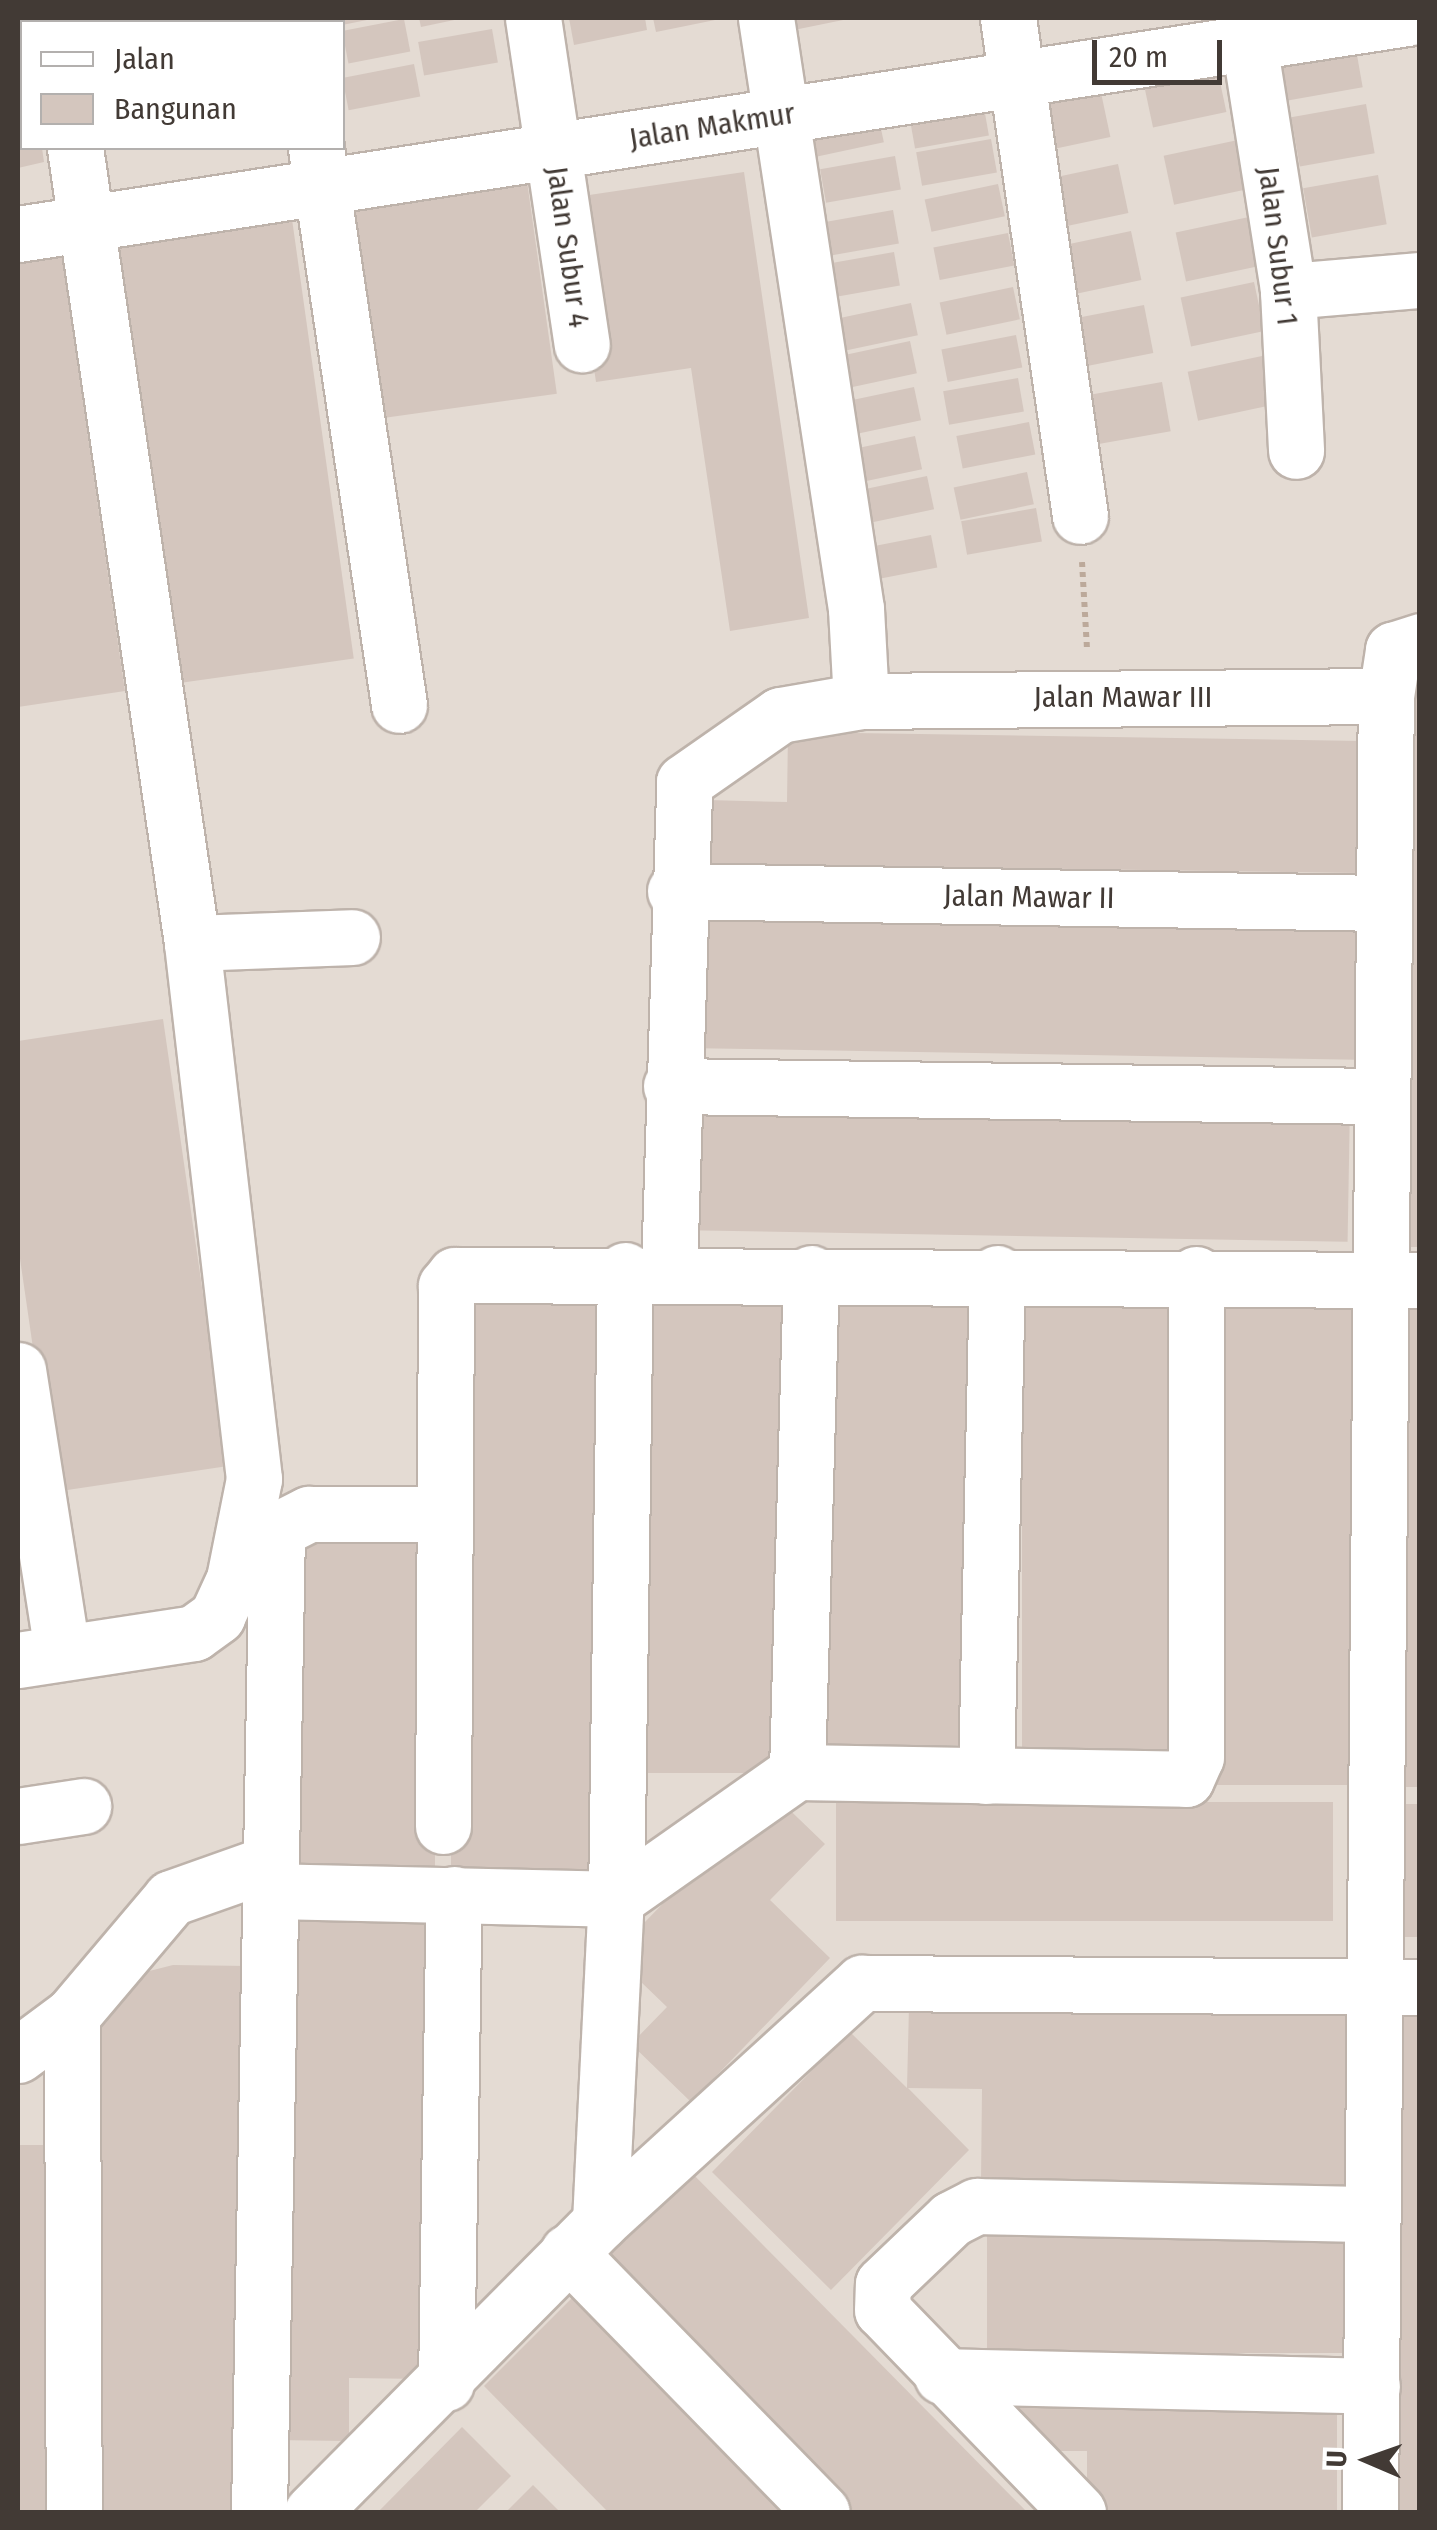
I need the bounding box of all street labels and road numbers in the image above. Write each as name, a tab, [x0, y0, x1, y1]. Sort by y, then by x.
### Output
street label: Jalan Makmur	[627, 95, 797, 157]
street label: Jalan Subur 4	[539, 164, 597, 330]
street label: Jalan Subur 1	[1250, 165, 1306, 327]
street label: Jalan Mawar III	[1034, 679, 1212, 715]
street label: Jalan Mawar II	[943, 878, 1115, 916]

